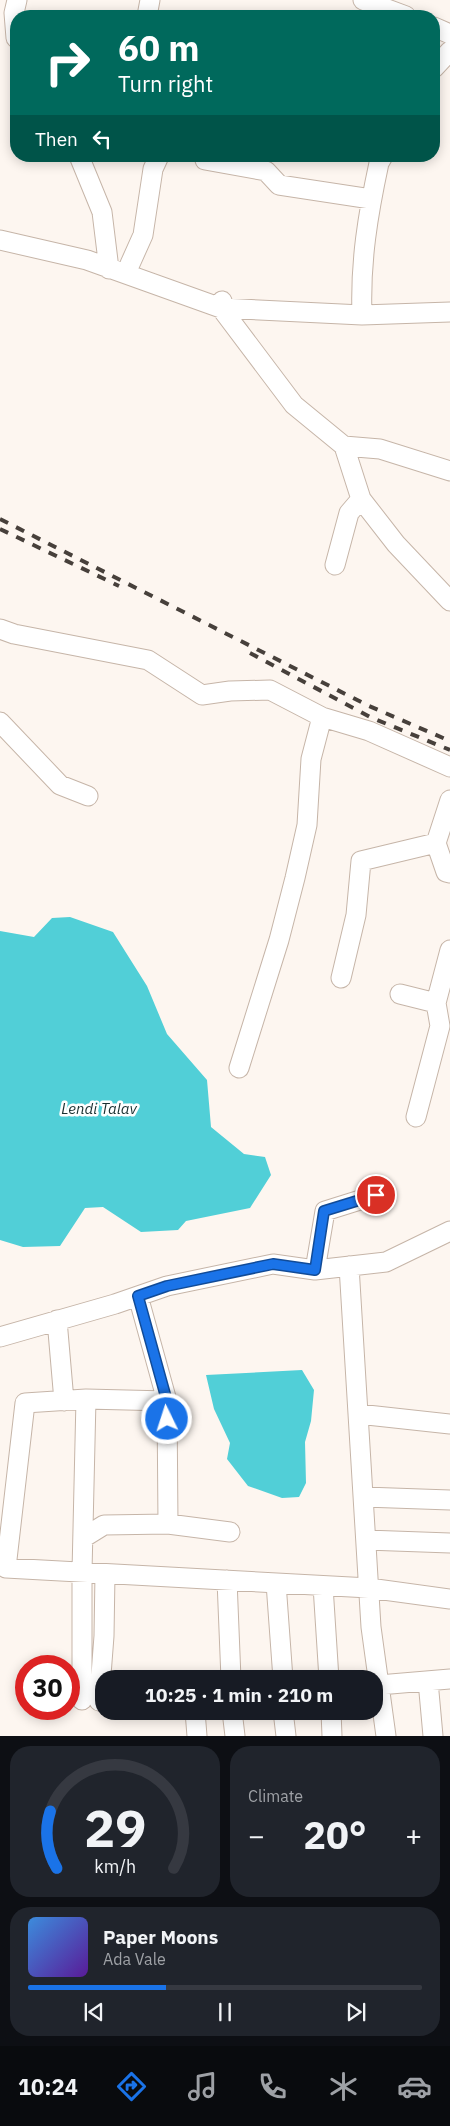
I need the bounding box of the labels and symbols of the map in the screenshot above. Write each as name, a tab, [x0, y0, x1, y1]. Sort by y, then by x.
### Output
water label: Lendi Talav	[61, 1099, 137, 1118]
pin	[355, 1174, 397, 1216]
position arrow	[140, 1392, 192, 1444]
speed limit sign: 30	[15, 1655, 80, 1720]

